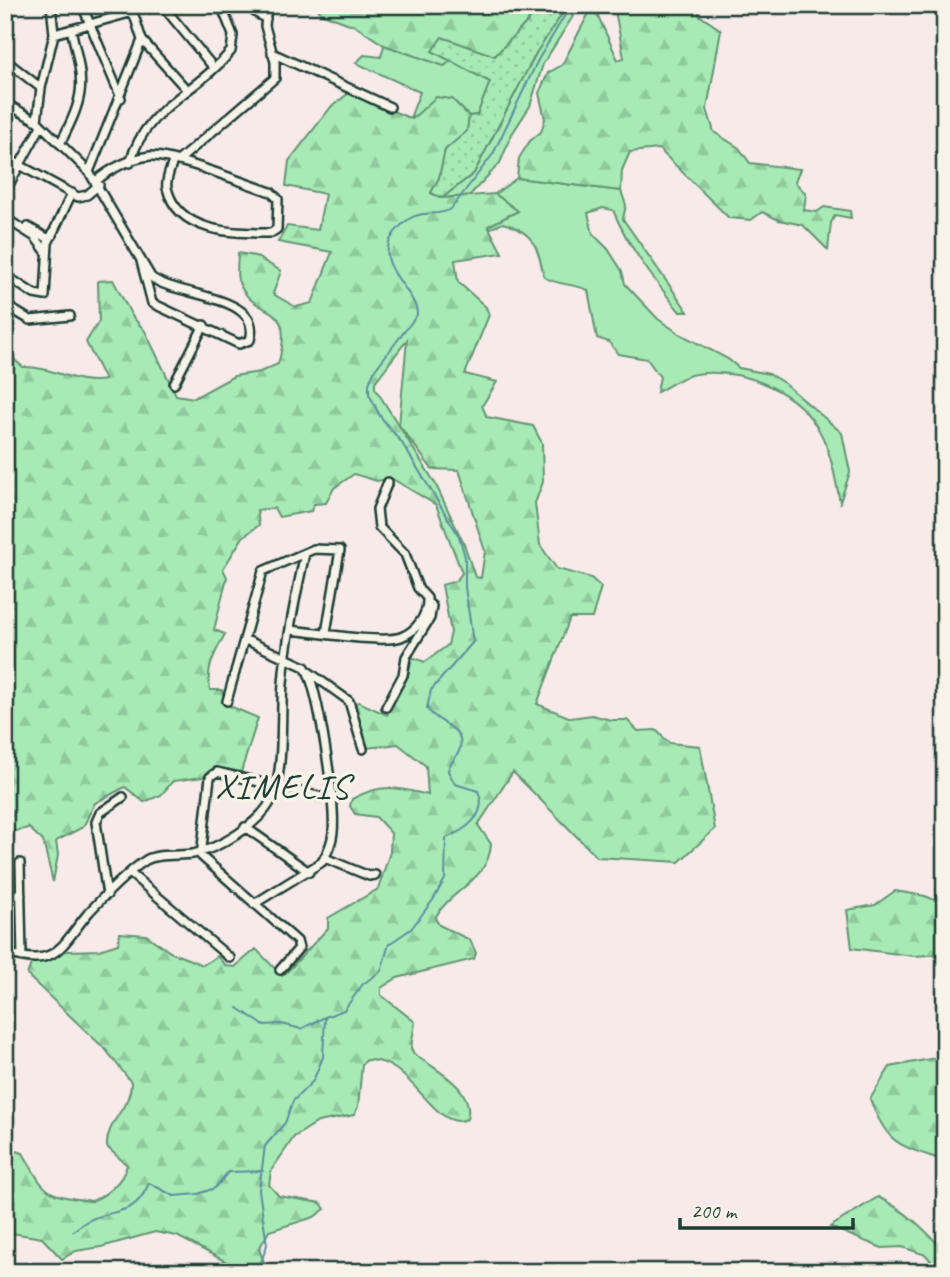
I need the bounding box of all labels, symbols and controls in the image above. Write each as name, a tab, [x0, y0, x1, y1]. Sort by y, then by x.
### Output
district label: XIMELIS	[215, 764, 356, 809]
scale bar	[680, 1186, 854, 1230]
text: 200 m	[691, 1198, 738, 1224]

